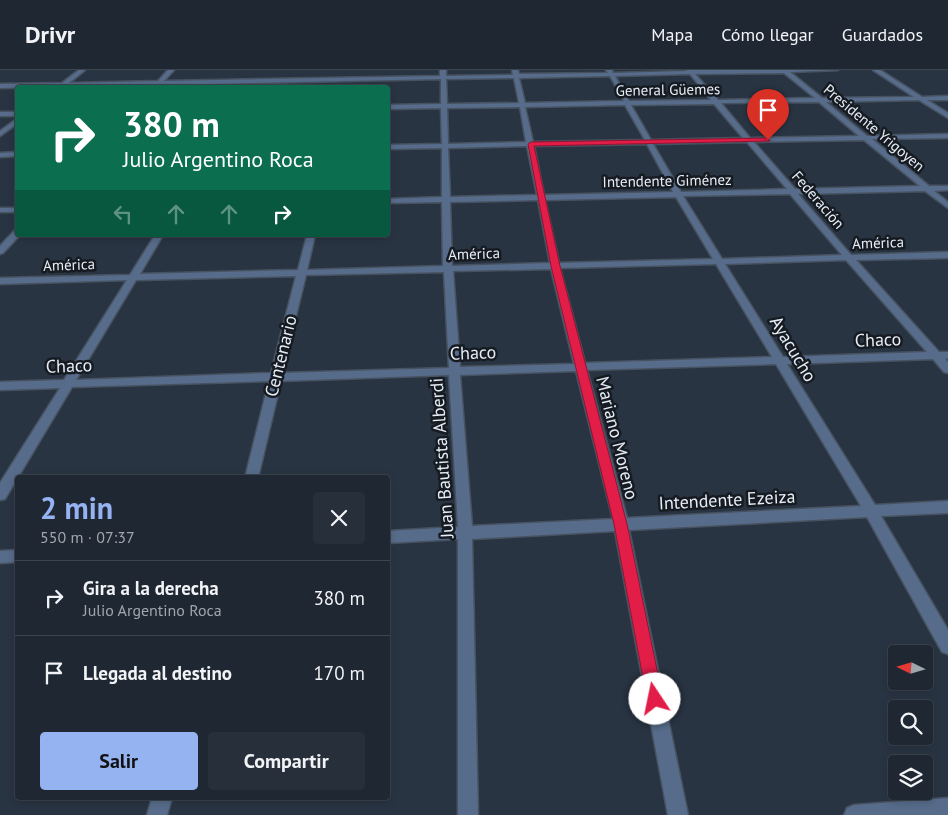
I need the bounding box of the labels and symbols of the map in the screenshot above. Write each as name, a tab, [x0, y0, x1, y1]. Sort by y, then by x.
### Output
street label: General Güemes	[616, 79, 720, 100]
street label: Presidente Yrigoyen	[820, 80, 929, 175]
pin	[747, 89, 789, 140]
street label: Federación	[788, 167, 849, 233]
street label: Intendente Giménez	[602, 170, 732, 191]
street label: América	[852, 232, 904, 253]
street label: América	[448, 243, 500, 264]
street label: América	[43, 254, 95, 275]
street label: Ayacucho	[765, 312, 822, 386]
street label: Centenario	[259, 313, 302, 399]
street label: Chaco	[854, 327, 902, 352]
street label: Chaco	[449, 340, 497, 365]
street label: Chaco	[45, 353, 93, 378]
street label: Mariano Moreno	[591, 374, 644, 502]
street label: Juan Bautista Alberdi	[424, 377, 459, 540]
street label: Intendente Ezeiza	[658, 484, 796, 515]
north arrow	[888, 645, 932, 690]
position arrow	[628, 672, 680, 724]

